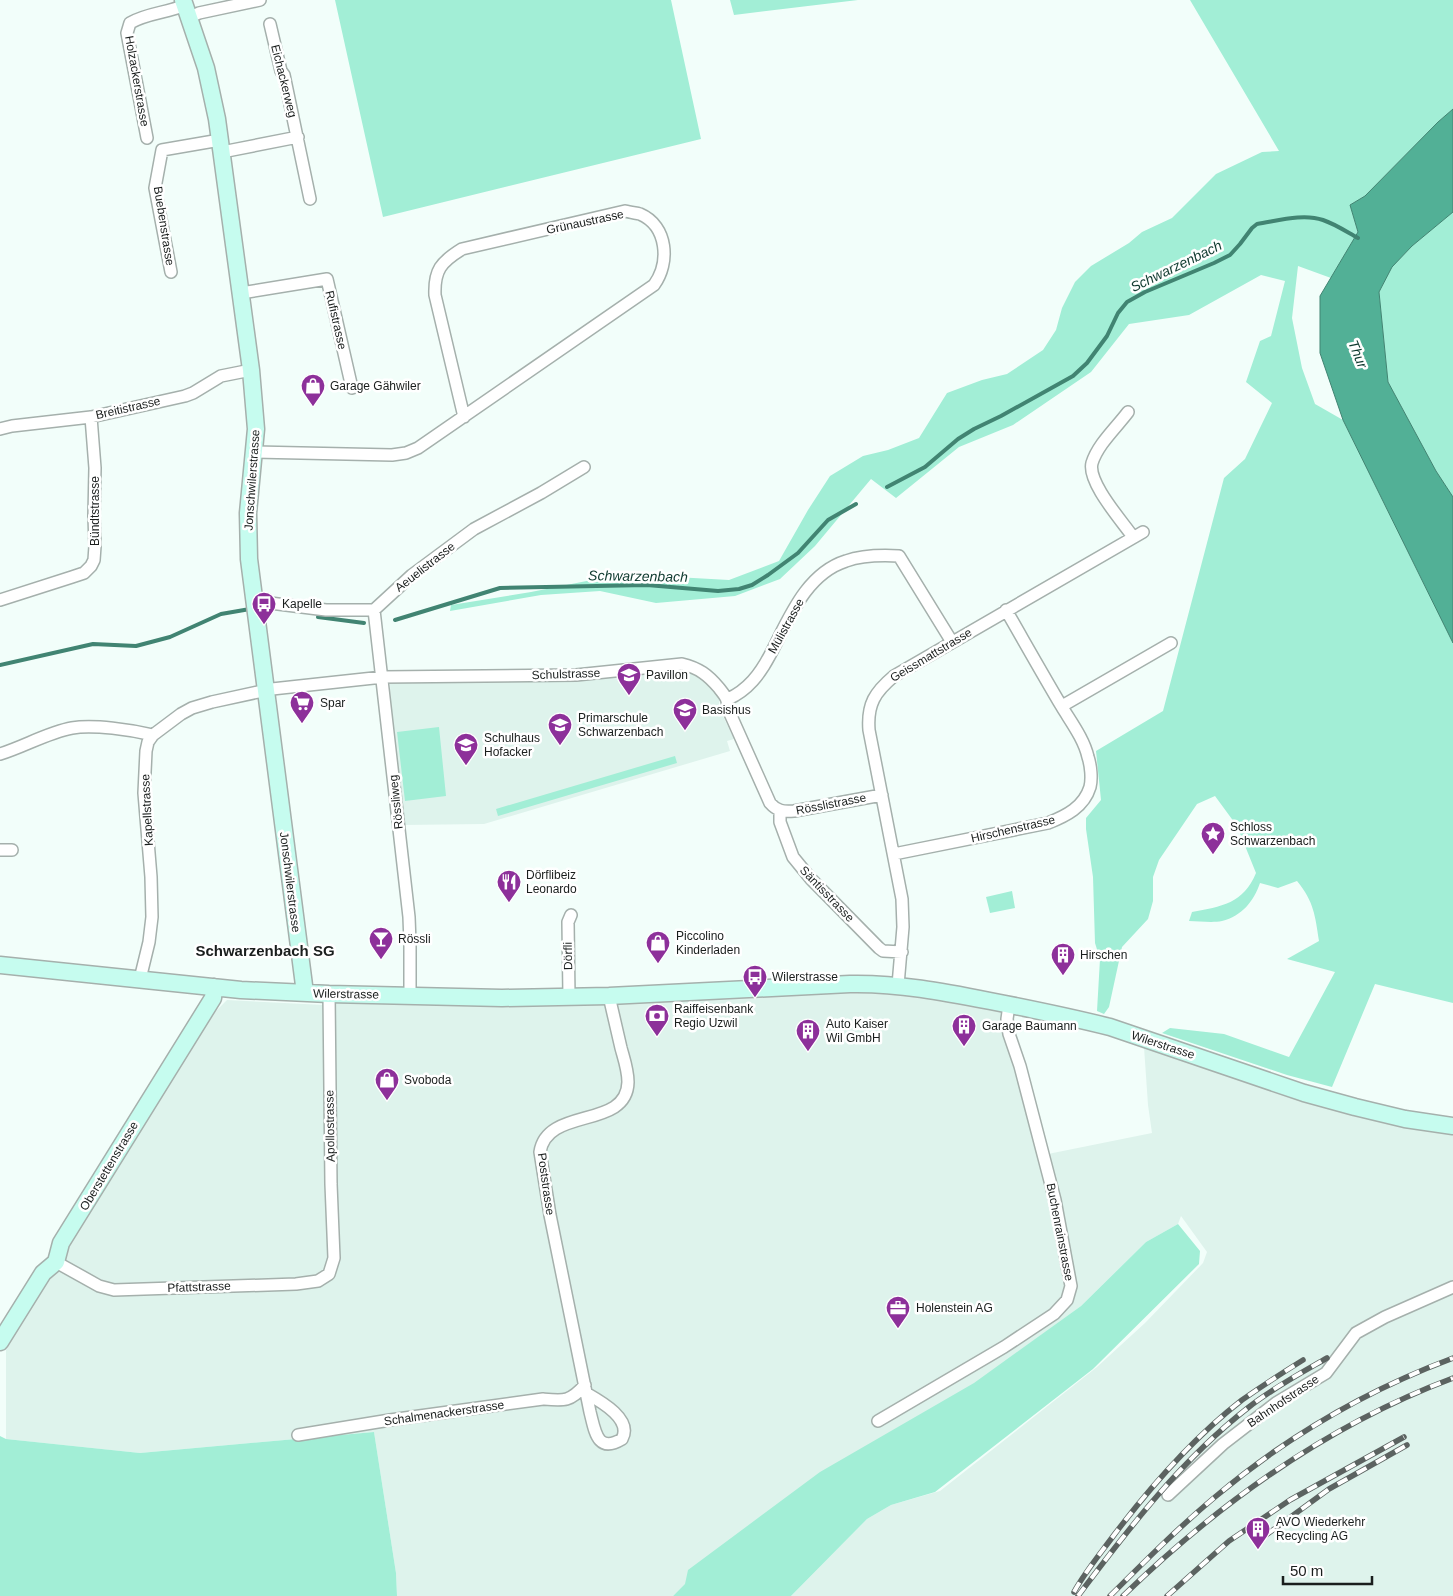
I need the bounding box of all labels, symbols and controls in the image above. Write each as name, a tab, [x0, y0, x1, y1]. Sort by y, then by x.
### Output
street label: Holzackerstrasse	[122, 34, 152, 128]
street label: Eichackerweg	[268, 43, 300, 119]
street label: Buebenstrasse	[151, 185, 177, 267]
street label: Grünaustrasse	[545, 207, 625, 237]
water label: Schwarzenbach	[1128, 237, 1224, 295]
street label: Rufistrasse	[322, 289, 350, 351]
water label: Thur	[1345, 338, 1371, 372]
shop icon: Garage Gähwiler	[300, 373, 326, 407]
place label: Garage Gähwiler	[330, 379, 421, 393]
street label: Breitistrasse	[94, 394, 162, 422]
street label: Jonschwilerstrasse	[241, 429, 263, 531]
street label: Bündtstrasse	[88, 476, 102, 546]
street label: Aeuelistrasse	[392, 539, 458, 595]
water label: Schwarzenbach	[588, 567, 688, 585]
bus stop icon: Kapelle	[251, 591, 277, 625]
street label: Mülistrasse	[765, 596, 807, 656]
place label: Kapelle	[282, 597, 322, 611]
street label: Geissmattstrasse	[888, 625, 975, 685]
school or university icon: Pavillon	[616, 662, 642, 696]
street label: Schulstrasse	[531, 666, 601, 682]
place label: Pavillon	[646, 668, 688, 682]
supermarket icon: Spar	[289, 690, 315, 724]
place label: Spar	[320, 696, 345, 710]
school or university icon: Basishus	[672, 697, 698, 731]
place label: Basishus	[702, 703, 751, 717]
place label: Primarschule Schwarzenbach	[578, 711, 663, 739]
school or university icon: Primarschule Schwarzenbach	[547, 712, 573, 746]
place label: Schulhaus Hofacker	[484, 731, 540, 759]
school or university icon: Schulhaus Hofacker	[453, 732, 479, 766]
street label: Kapellstrasse	[138, 773, 156, 846]
street label: Rössliweg	[386, 774, 406, 830]
street label: Rösslistrasse	[795, 790, 868, 818]
street label: Hirschenstrasse	[970, 812, 1057, 845]
place label: Schloss Schwarzenbach	[1230, 820, 1315, 848]
place icon: Schloss Schwarzenbach	[1200, 821, 1226, 855]
street label: Jonschwilerstrasse	[277, 831, 303, 933]
street label: Säntisstrasse	[797, 863, 857, 925]
place label: Dörflibeiz Leonardo	[526, 868, 577, 896]
restaurant icon: Dörflibeiz Leonardo	[496, 869, 522, 903]
bar icon: Rössli	[368, 926, 394, 960]
place label: Piccolino Kinderladen	[676, 929, 740, 957]
shop icon: Piccolino Kinderladen	[645, 930, 671, 964]
place label: Rössli	[398, 932, 431, 946]
district label: Schwarzenbach SG	[195, 942, 335, 959]
street label: Dörfli	[561, 942, 575, 970]
building icon: Hirschen	[1050, 942, 1076, 976]
place label: Hirschen	[1080, 948, 1127, 962]
bus stop icon: Wilerstrasse	[742, 964, 768, 998]
place label: Wilerstrasse	[772, 970, 838, 984]
street label: Wilerstrasse	[313, 986, 379, 1002]
place label: Raiffeisenbank Regio Uzwil	[674, 1002, 754, 1030]
bank icon: Raiffeisenbank Regio Uzwil	[644, 1003, 670, 1037]
building icon: Garage Baumann	[951, 1013, 977, 1047]
place label: Auto Kaiser Wil GmbH	[826, 1017, 888, 1045]
building icon: Auto Kaiser Wil GmbH	[795, 1018, 821, 1052]
place label: Garage Baumann	[982, 1019, 1077, 1033]
street label: Wilerstrasse	[1129, 1028, 1197, 1062]
shop icon: Svoboda	[374, 1067, 400, 1101]
place label: Svoboda	[404, 1073, 452, 1087]
street label: Apollostrasse	[322, 1090, 338, 1162]
street label: Oberstettenstrasse	[77, 1119, 141, 1213]
street label: Poststrasse	[535, 1152, 557, 1216]
street label: Buchenrainstrasse	[1044, 1182, 1076, 1282]
street label: Pfattstrasse	[167, 1279, 231, 1295]
office icon: Holenstein AG	[885, 1295, 911, 1329]
place label: Holenstein AG	[916, 1301, 993, 1315]
street label: Bahnhofstrasse	[1245, 1372, 1322, 1430]
street label: Schalmenackerstrasse	[383, 1398, 505, 1428]
place label: AVO Wiederkehr Recycling AG	[1276, 1515, 1365, 1543]
building icon: AVO Wiederkehr Recycling AG	[1245, 1516, 1271, 1550]
scale bar	[1283, 1554, 1372, 1586]
text: 50 m	[1290, 1562, 1323, 1579]

